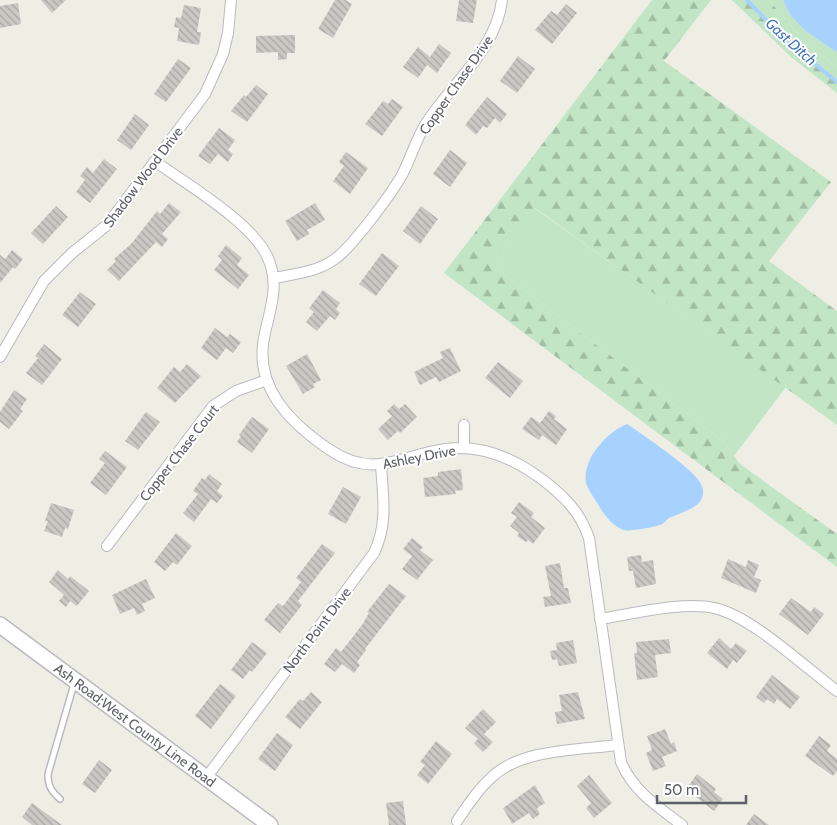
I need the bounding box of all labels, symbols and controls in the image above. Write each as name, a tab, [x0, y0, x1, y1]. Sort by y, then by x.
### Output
water label: Gast Ditch	[762, 14, 820, 70]
street label: Copper Chase Drive	[415, 32, 497, 138]
street label: Shadow Wood Drive	[99, 123, 187, 231]
street label: Copper Chase Court	[136, 401, 223, 505]
street label: Ashley Drive	[381, 441, 457, 473]
street label: North Point Drive	[279, 584, 355, 676]
street label: Ash Road;West County Line Road	[51, 659, 219, 791]
scale bar	[657, 772, 746, 804]
text: 50 m	[664, 781, 699, 799]

